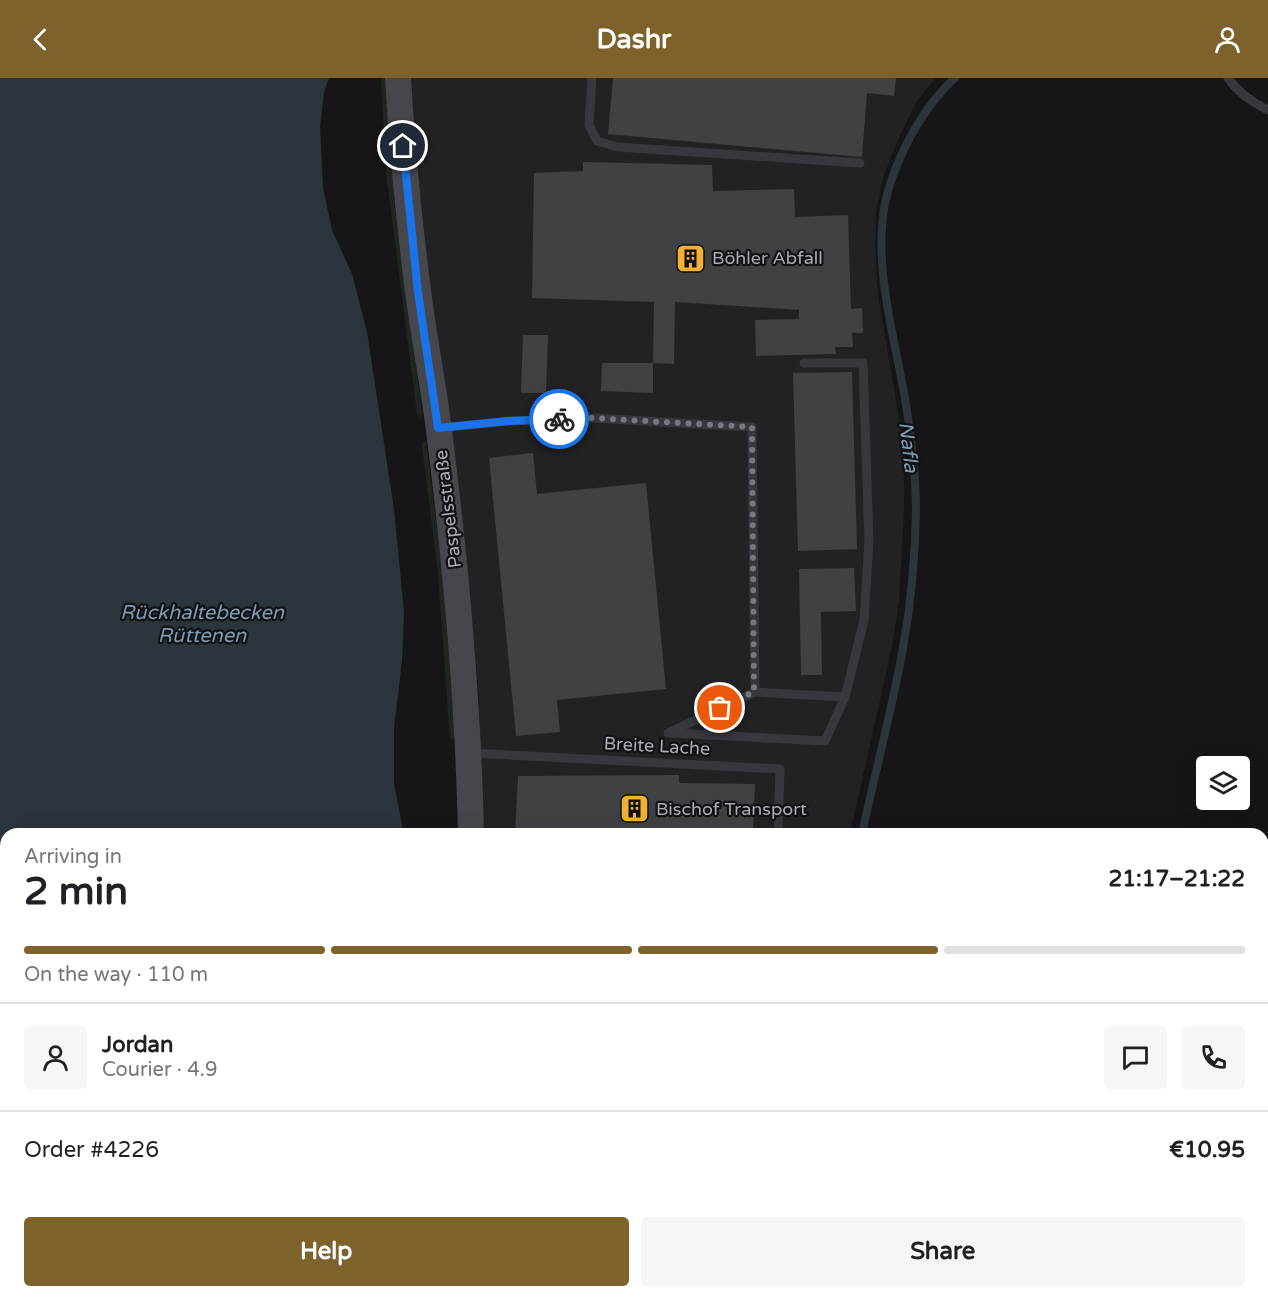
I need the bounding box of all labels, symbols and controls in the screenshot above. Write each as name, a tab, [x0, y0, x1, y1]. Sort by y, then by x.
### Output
icon: back	[24, 23, 57, 56]
text: Dashr	[597, 23, 671, 56]
icon: person	[1211, 23, 1244, 56]
pin	[377, 120, 428, 171]
icon: home	[386, 129, 419, 162]
building icon: Böhler Abfall	[675, 242, 707, 274]
place label: Böhler Abfall	[712, 247, 823, 269]
courier	[529, 389, 589, 449]
icon: bike	[543, 403, 576, 436]
water label: Nafla	[893, 420, 923, 475]
street label: Paspelsstraße	[430, 449, 466, 569]
water label: Rückhaltebecken Rüttenen	[120, 601, 285, 648]
pin	[694, 682, 745, 733]
icon: bag	[703, 691, 736, 724]
street label: Breite Lache	[603, 732, 711, 760]
map controls	[1196, 756, 1250, 810]
button: layers	[1196, 756, 1250, 810]
building icon: Bischof Transport	[619, 793, 651, 825]
place label: Bischof Transport	[656, 798, 807, 820]
text: Arriving in	[24, 845, 122, 869]
text: 21:17–21:22	[1108, 866, 1245, 892]
text: 2 min	[24, 868, 128, 915]
text: On the way · 110 m	[24, 963, 208, 987]
button: person	[24, 1026, 87, 1089]
button: chat	[1104, 1026, 1167, 1089]
button: phone	[1182, 1026, 1245, 1089]
text: Jordan	[102, 1032, 173, 1058]
text: Courier · 4.9	[102, 1058, 217, 1082]
text: Order #4226	[24, 1137, 159, 1163]
text: €10.95	[1169, 1137, 1245, 1163]
button: Help	[24, 1217, 629, 1286]
button: Share	[641, 1217, 1245, 1286]

